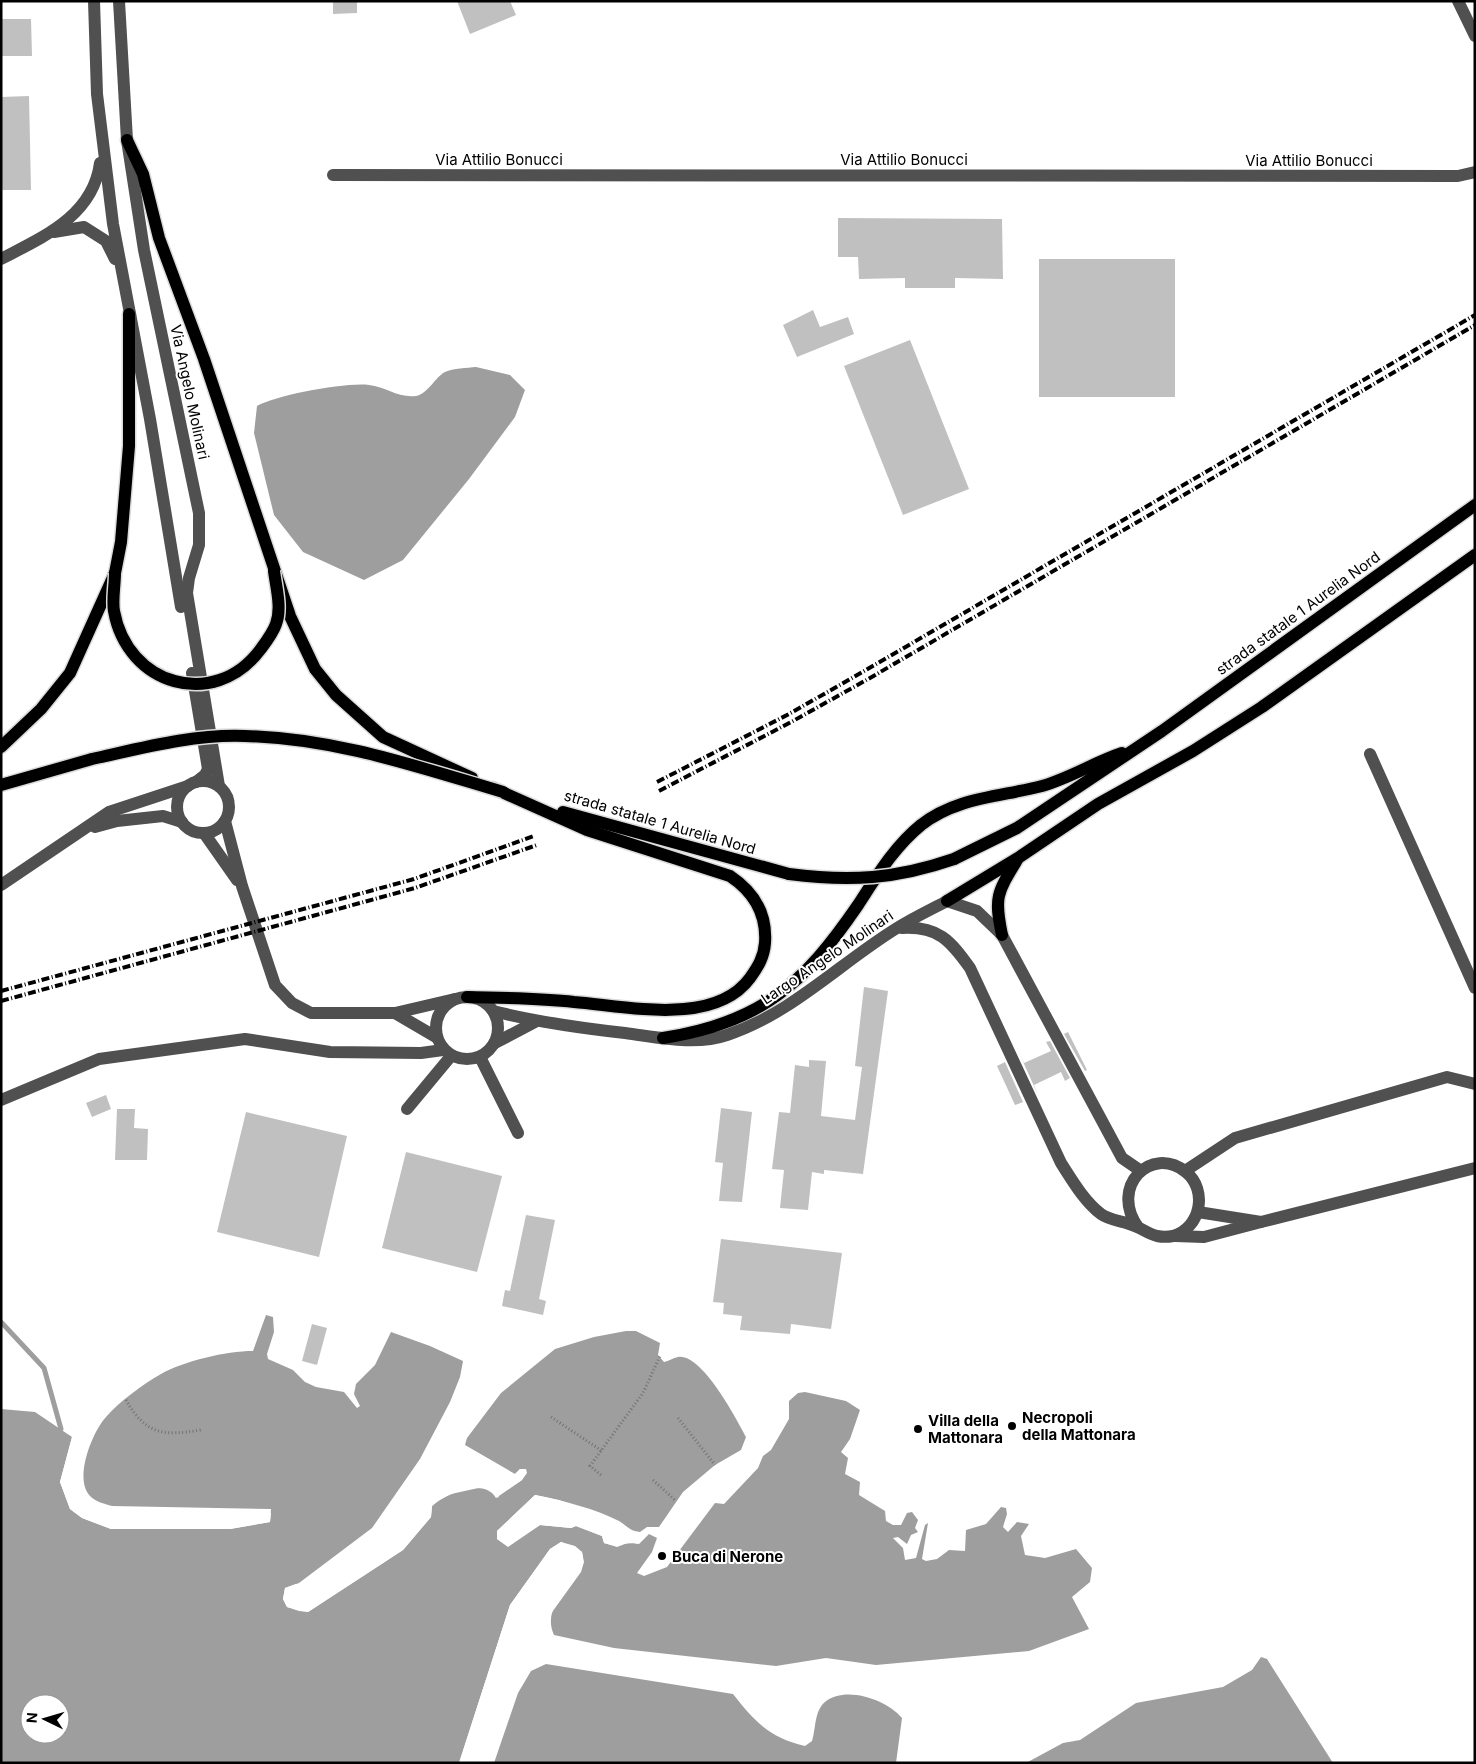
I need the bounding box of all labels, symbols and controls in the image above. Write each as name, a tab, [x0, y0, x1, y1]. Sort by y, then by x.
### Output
street label: Via Attilio Bonucci	[435, 150, 563, 169]
street label: Via Attilio Bonucci	[840, 150, 968, 169]
street label: Via Attilio Bonucci	[1245, 151, 1373, 170]
street label: Via Angelo Molinari	[166, 323, 214, 461]
street label: strada statale 1 Aurelia Nord	[1212, 547, 1384, 679]
street label: strada statale 1 Aurelia Nord	[562, 786, 758, 858]
street label: Largo Angelo Molinari	[757, 906, 897, 1008]
place label: Necropoli della Mattonara	[1022, 1408, 1136, 1444]
place label: Villa della Mattonara	[928, 1411, 1003, 1447]
marker: Necropoli della Mattonara	[1006, 1420, 1018, 1432]
marker: Villa della Mattonara	[912, 1423, 924, 1435]
place label: Buca di Nerone	[672, 1547, 783, 1566]
marker: Buca di Nerone	[656, 1550, 668, 1562]
north arrow	[20, 1694, 70, 1744]
text: N	[23, 1712, 40, 1724]

